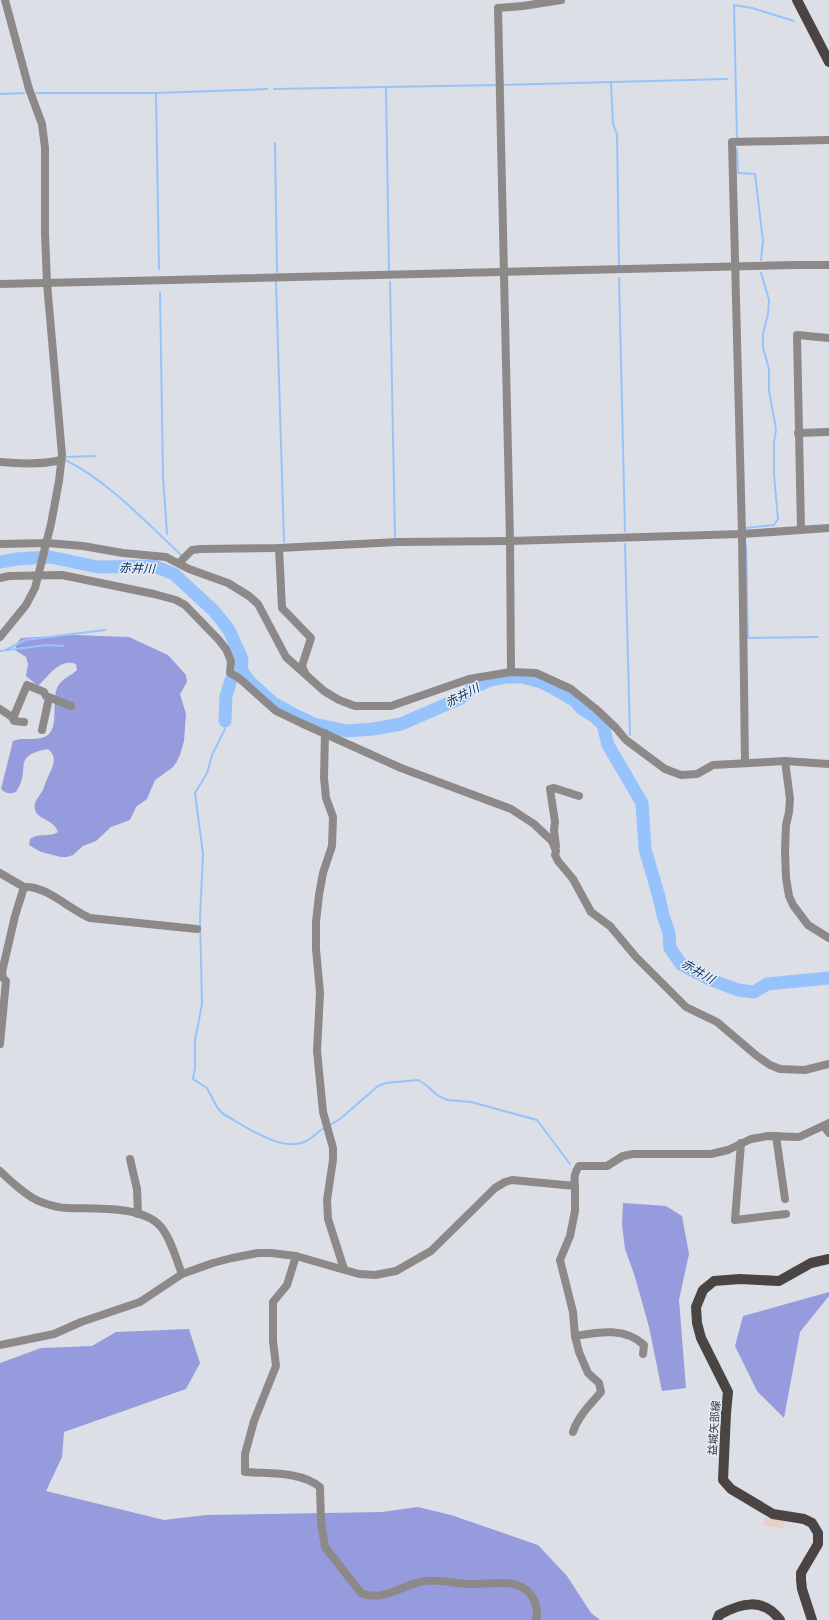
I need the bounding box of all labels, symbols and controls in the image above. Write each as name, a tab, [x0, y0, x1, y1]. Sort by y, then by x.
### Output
water label: 赤井川	[119, 560, 157, 576]
water label: 赤井川	[443, 679, 483, 710]
water label: 赤井川	[679, 956, 719, 987]
street label: 益城矢部線	[705, 1400, 723, 1456]

